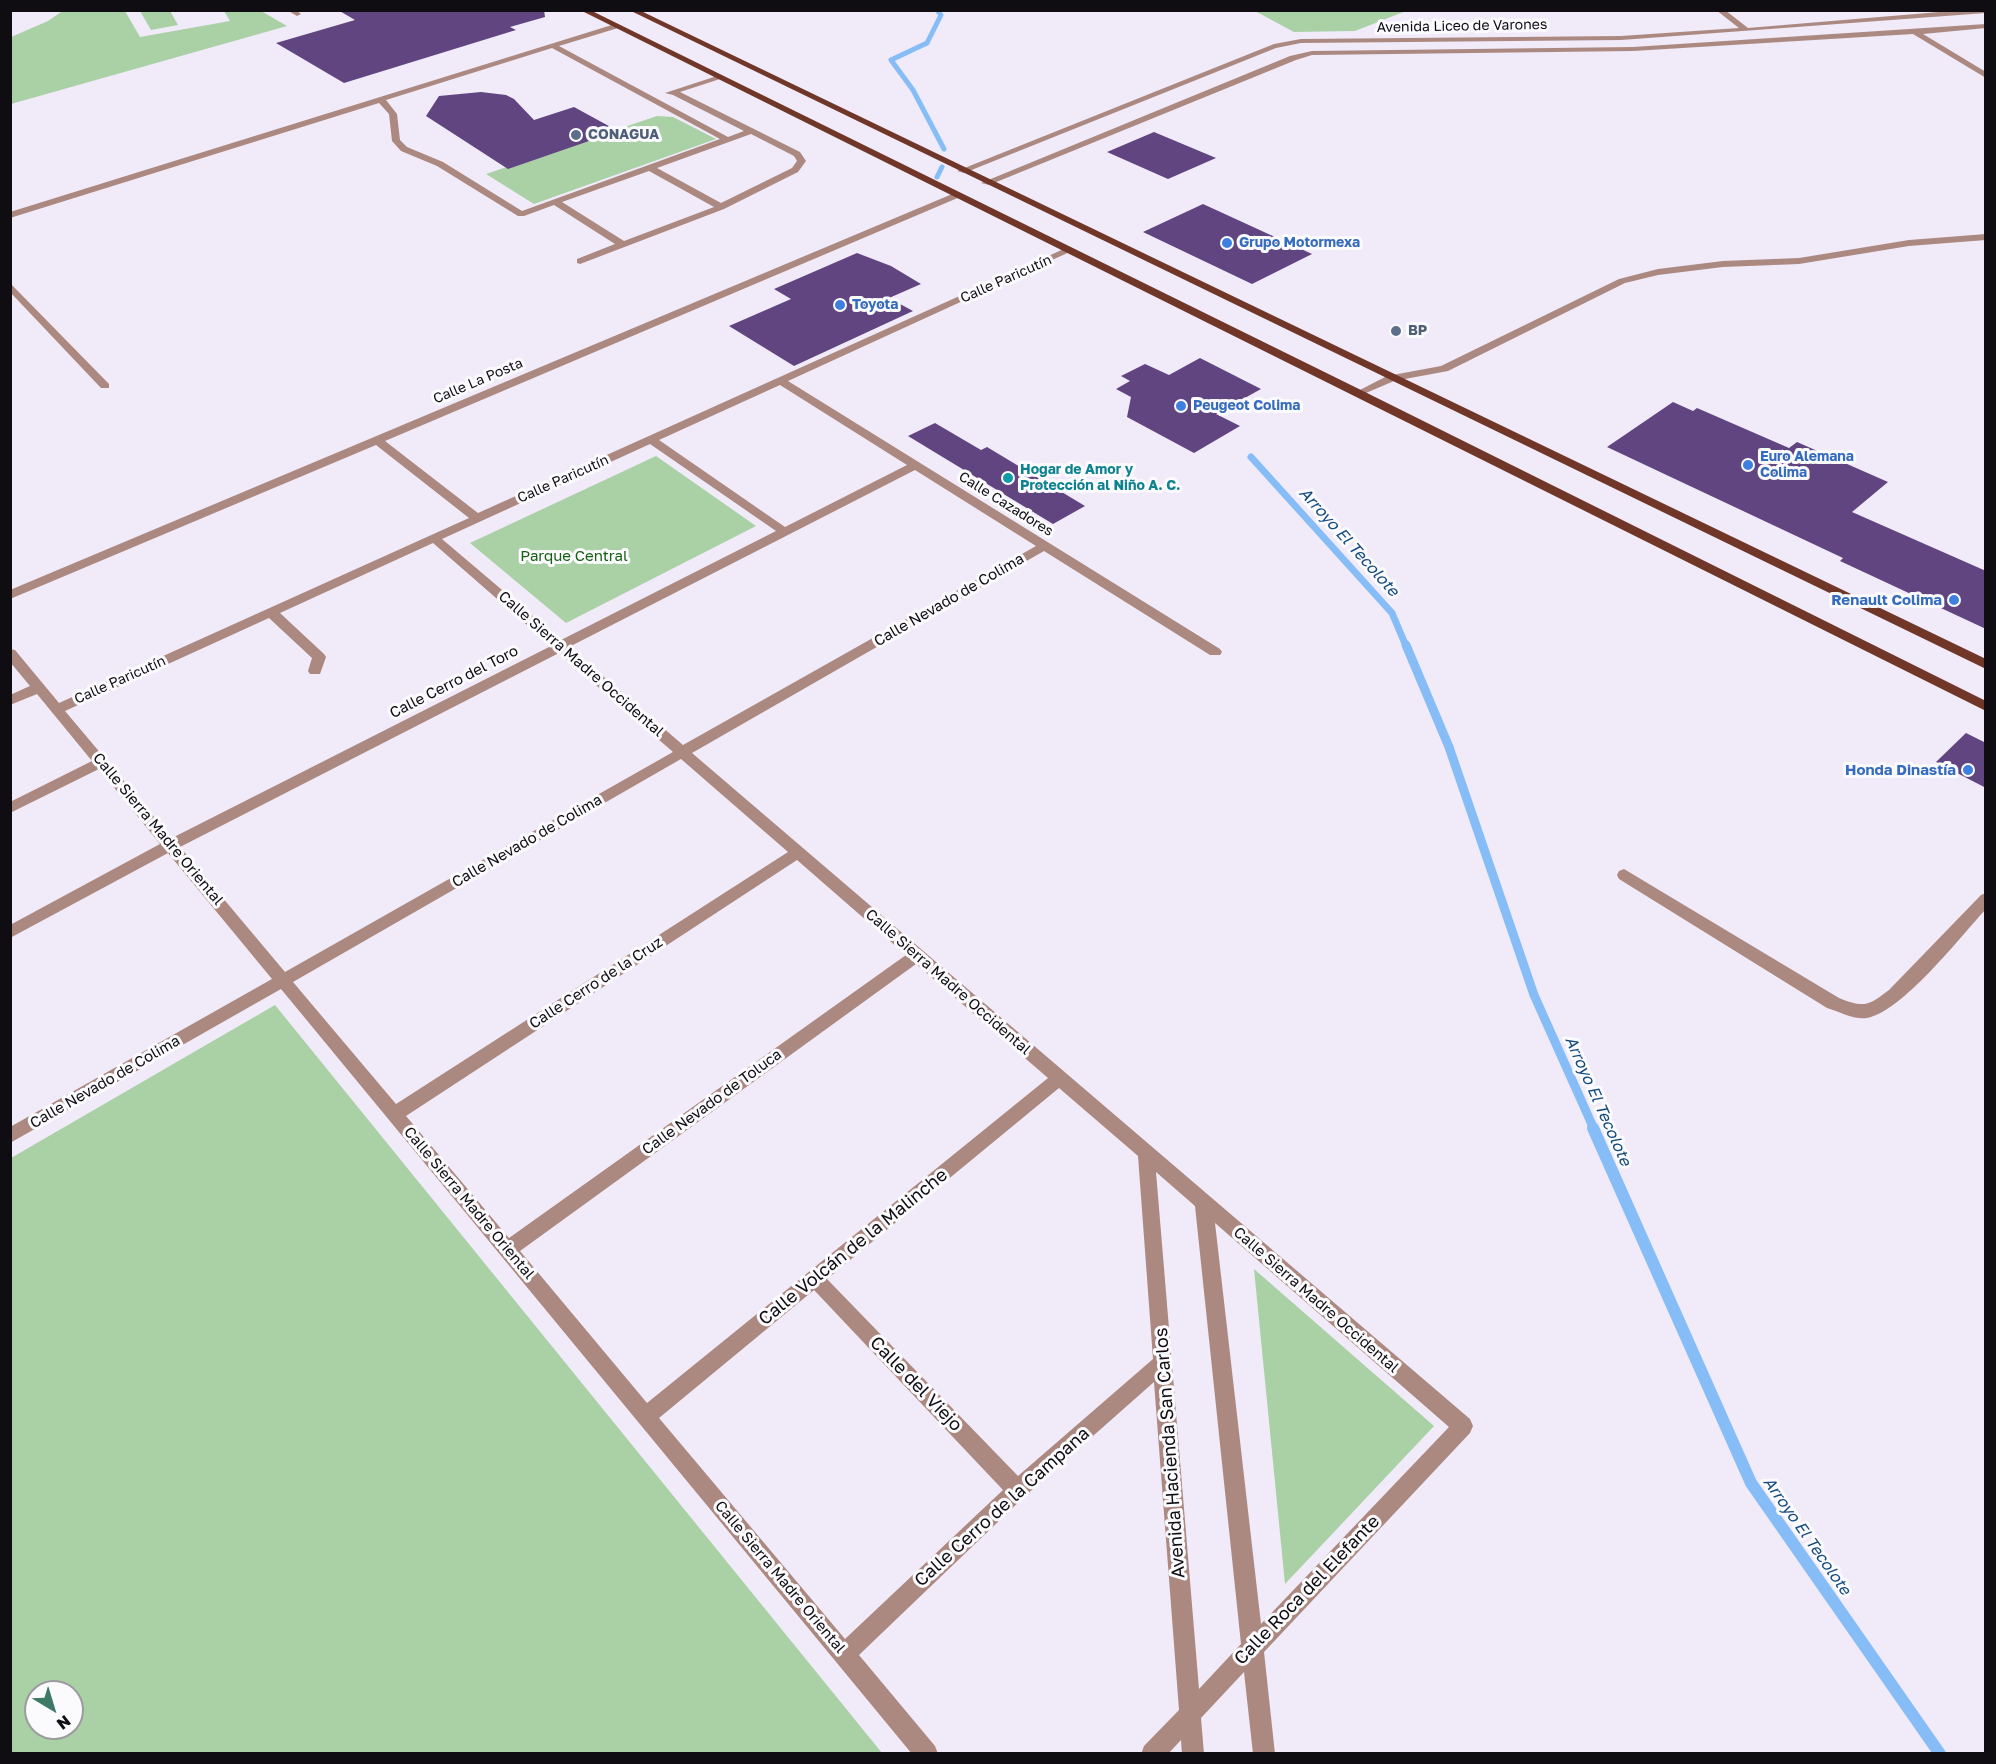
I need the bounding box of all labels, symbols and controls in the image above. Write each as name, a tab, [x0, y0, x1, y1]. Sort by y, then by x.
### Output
street label: Avenida Liceo de Varones	[1377, 16, 1547, 36]
place label: CONAGUA	[588, 127, 659, 143]
marker: CONAGUA	[569, 128, 583, 142]
place label: Grupo Motormexa	[1239, 235, 1360, 251]
marker: Grupo Motormexa	[1220, 236, 1234, 250]
street label: Calle Paricutín	[958, 251, 1054, 307]
place label: Toyota	[852, 297, 898, 313]
marker: Toyota	[833, 298, 847, 312]
place label: BP	[1408, 323, 1427, 339]
marker: BP	[1389, 324, 1403, 338]
street label: Calle La Posta	[431, 355, 525, 407]
place label: Peugeot Colima	[1193, 398, 1300, 414]
marker: Peugeot Colima	[1174, 399, 1188, 413]
place label: Euro Alemana Colima	[1760, 449, 1854, 482]
street label: Calle Paricutín	[515, 451, 611, 507]
marker: Euro Alemana Colima	[1741, 458, 1755, 472]
place label: Hogar de Amor y Protección al Niño A. C.	[1020, 462, 1181, 494]
street label: Calle Cazadores	[956, 468, 1056, 540]
marker: Hogar de Amor y Protección al Niño A. C.	[1001, 471, 1015, 485]
water label: Arroyo El Tecolote	[1295, 484, 1403, 600]
park label: Parque Central	[520, 547, 628, 565]
street label: Calle Nevado de Colima	[871, 550, 1027, 650]
street label: Calle Sierra Madre Occidental	[495, 587, 667, 741]
place label: Renault Colima	[1831, 591, 1942, 609]
marker: Renault Colima	[1947, 593, 1961, 607]
street label: Calle Cerro del Toro	[387, 642, 521, 722]
street label: Calle Paricutín	[72, 652, 168, 708]
street label: Calle Sierra Madre Oriental	[89, 749, 227, 909]
place label: Honda Dinastía	[1845, 761, 1956, 779]
marker: Honda Dinastía	[1961, 763, 1975, 777]
street label: Calle Nevado de Colima	[449, 791, 605, 891]
street label: Calle Sierra Madre Occidental	[862, 905, 1034, 1059]
street label: Calle Cerro de la Cruz	[526, 933, 666, 1033]
street label: Calle Nevado de Colima	[27, 1032, 183, 1132]
water label: Arroyo El Tecolote	[1561, 1033, 1635, 1169]
street label: Calle Nevado de Toluca	[639, 1045, 785, 1159]
street label: Calle Sierra Madre Oriental	[400, 1123, 538, 1283]
street label: Calle Volcán de la Malinche	[754, 1164, 952, 1330]
street label: Calle Sierra Madre Occidental	[1230, 1223, 1402, 1377]
street label: Avenida Hacienda San Carlos	[1150, 1327, 1190, 1579]
street label: Calle del Viejo	[865, 1332, 967, 1436]
street label: Calle Cerro de la Campana	[910, 1423, 1094, 1591]
water label: Arroyo El Tecolote	[1759, 1473, 1855, 1599]
street label: Calle Sierra Madre Oriental	[711, 1497, 849, 1657]
street label: Calle Roca del Elefante	[1230, 1511, 1384, 1669]
north arrow	[24, 1680, 84, 1740]
text: N	[53, 1711, 75, 1734]

